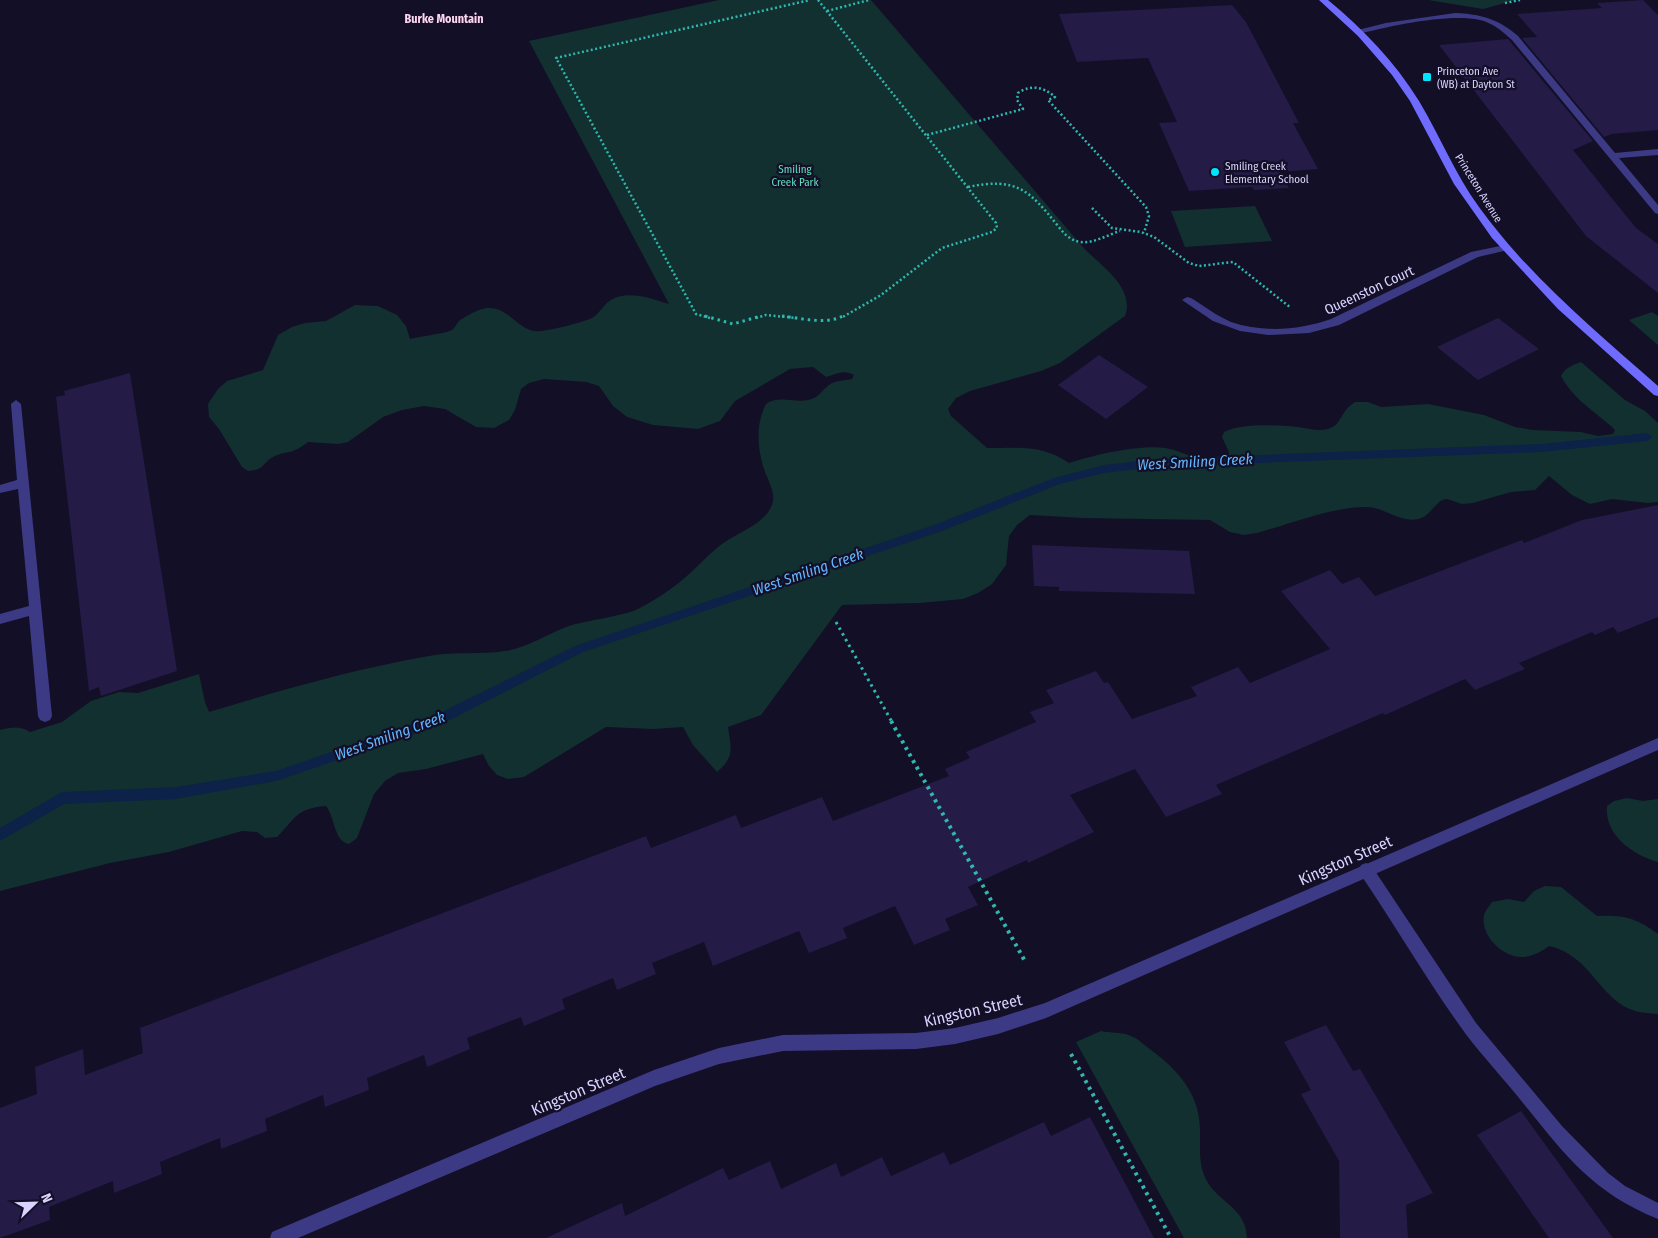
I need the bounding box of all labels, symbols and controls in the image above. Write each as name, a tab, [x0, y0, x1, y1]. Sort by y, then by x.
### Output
district label: Burke Mountain	[405, 12, 483, 26]
place label: Princeton Ave (WB) at Dayton St	[1437, 65, 1515, 91]
marker: Princeton Ave (WB) at Dayton St	[1421, 71, 1433, 83]
street label: Princeton Avenue	[1452, 152, 1505, 225]
place label: Smiling Creek Elementary School	[1225, 160, 1309, 186]
park label: Smiling Creek Park	[771, 163, 819, 189]
marker: Smiling Creek Elementary School	[1209, 166, 1221, 178]
street label: Queenston Court	[1322, 262, 1417, 319]
water label: West Smiling Creek	[1137, 450, 1254, 474]
water label: West Smiling Creek	[750, 544, 866, 599]
water label: West Smiling Creek	[332, 708, 448, 764]
street label: Kingston Street	[1296, 831, 1395, 889]
street label: Kingston Street	[922, 990, 1025, 1031]
street label: Kingston Street	[528, 1063, 629, 1120]
north arrow	[10, 1178, 60, 1228]
text: N	[37, 1191, 56, 1205]

